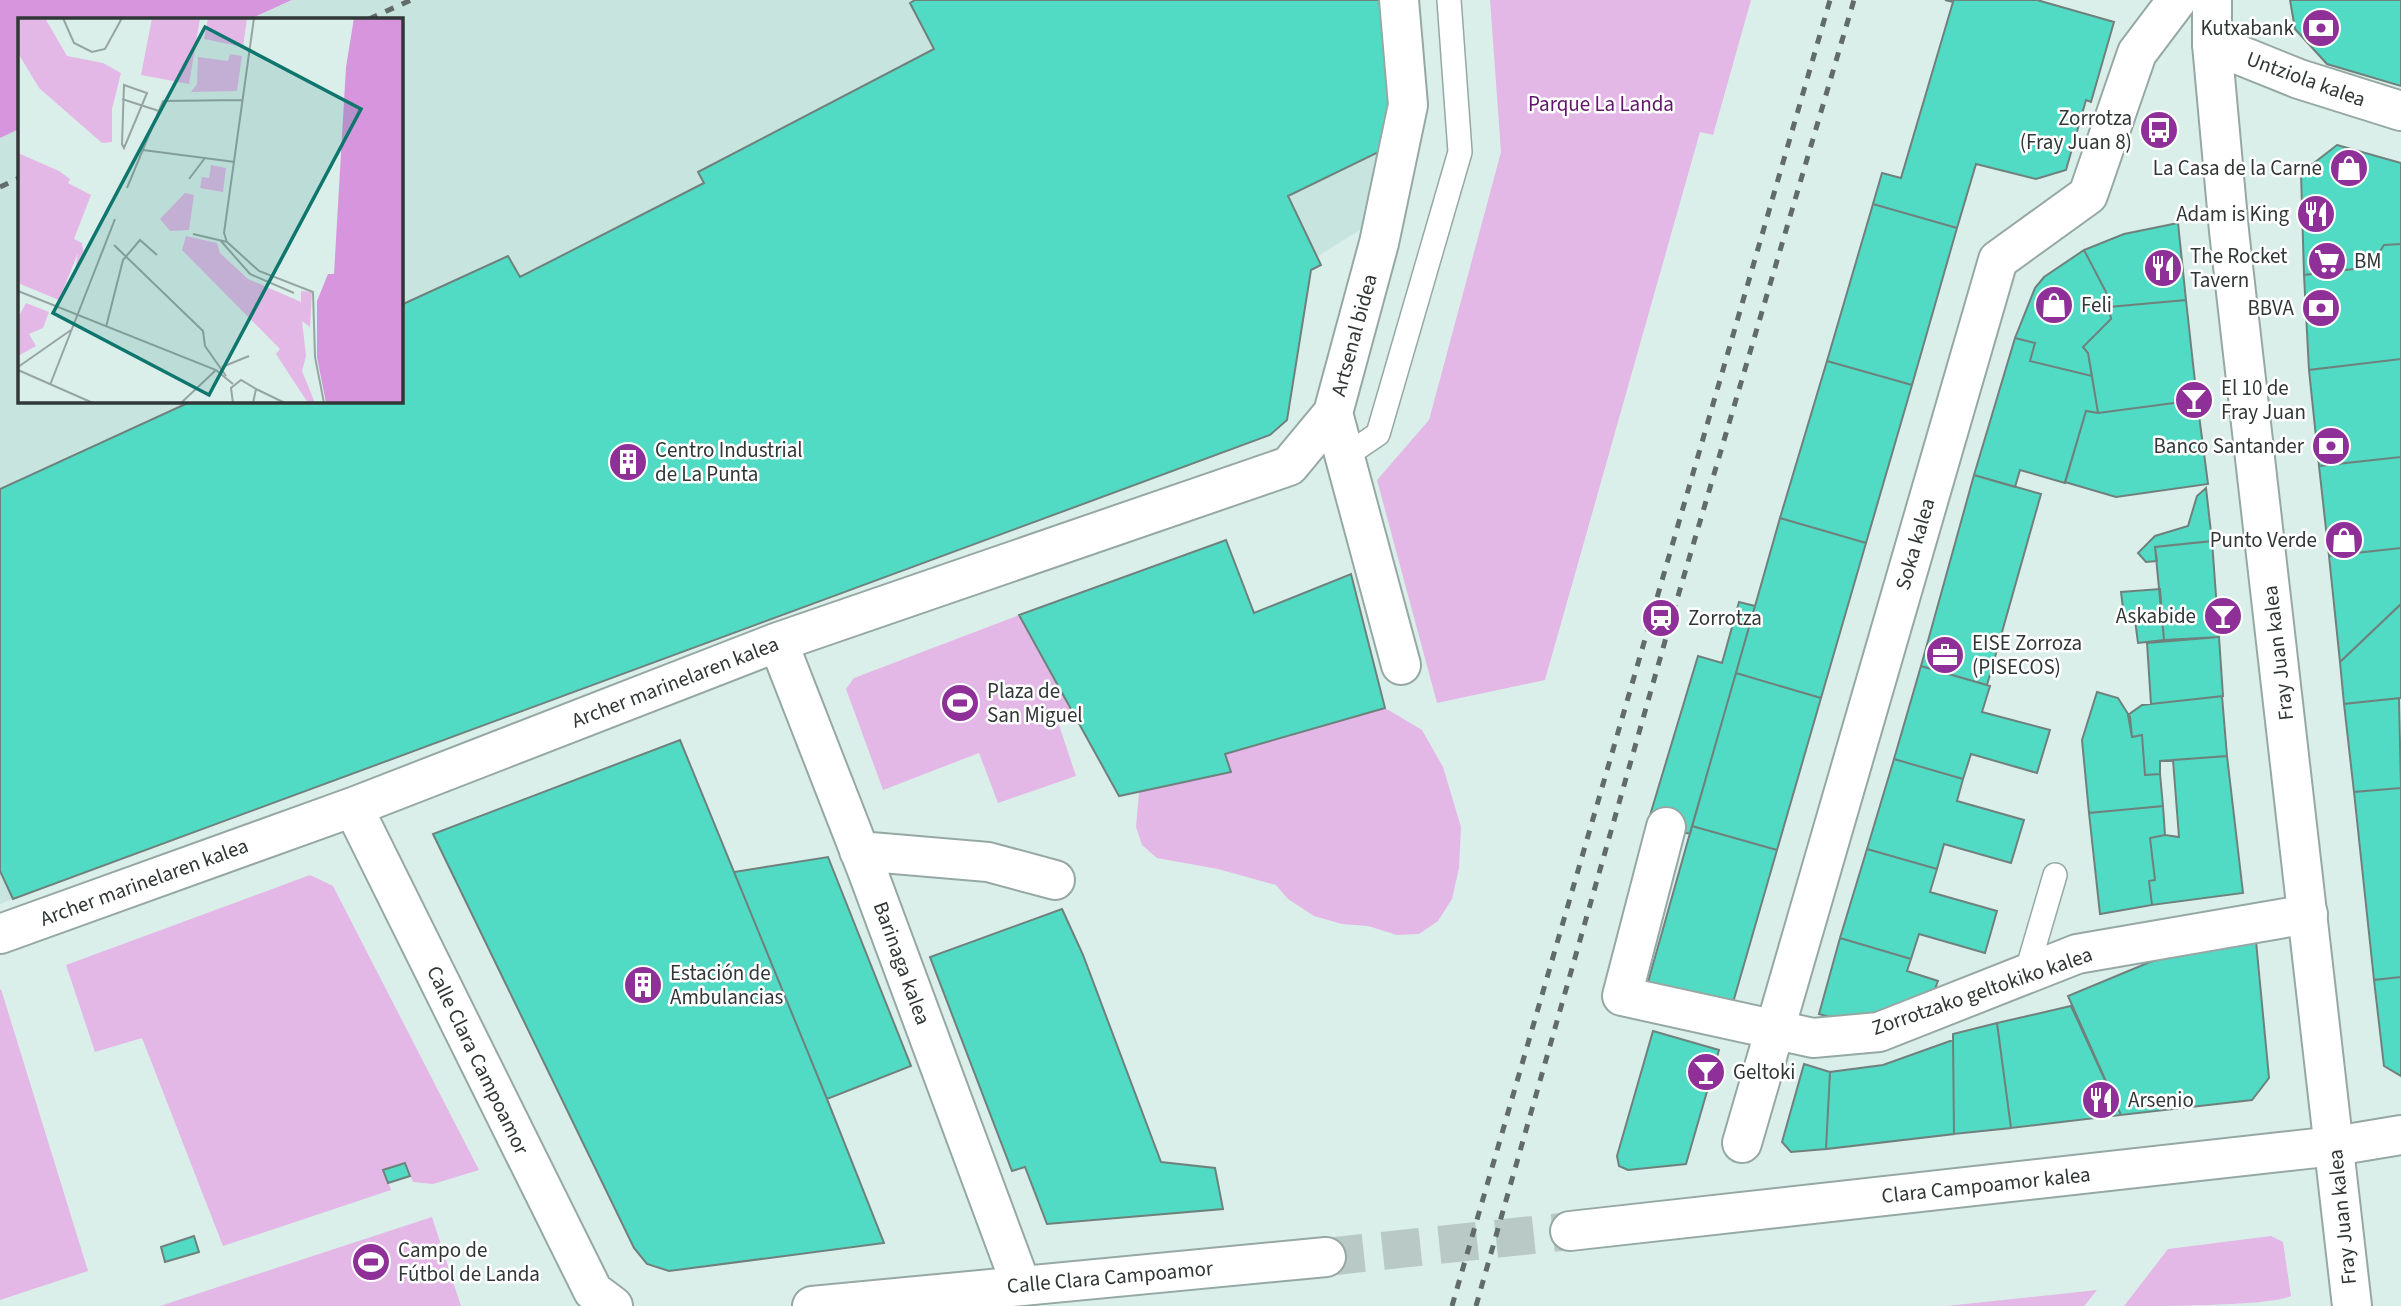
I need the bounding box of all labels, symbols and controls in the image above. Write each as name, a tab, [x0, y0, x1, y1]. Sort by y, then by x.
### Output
bank icon: Kutxabank	[2300, 7, 2342, 49]
place label: Kutxabank	[2200, 13, 2295, 43]
inset map	[18, 18, 402, 402]
street label: Untziola kalea	[2242, 44, 2370, 114]
park label: Parque La Landa	[1528, 89, 1674, 119]
place label: Zorrotza (Fray Juan 8)	[2020, 103, 2132, 157]
bus stop icon: Zorrotza (Fray Juan 8)	[2138, 109, 2180, 151]
shop icon: La Casa de la Carne	[2328, 147, 2370, 189]
place label: La Casa de la Carne	[2153, 153, 2322, 183]
restaurant icon: Adam is King	[2295, 193, 2337, 235]
place label: Adam is King	[2176, 199, 2289, 229]
supermarket icon: BM	[2306, 240, 2348, 282]
place label: The Rocket Tavern	[2190, 241, 2287, 295]
place label: BM	[2354, 246, 2382, 276]
restaurant icon: The Rocket Tavern	[2142, 247, 2184, 289]
street label: Artsenal bidea	[1323, 270, 1385, 400]
shop icon: Feli	[2033, 284, 2075, 326]
bank icon: BBVA	[2300, 287, 2342, 329]
place label: Feli	[2081, 290, 2112, 320]
place label: BBVA	[2247, 293, 2295, 323]
place label: El 10 de Fray Juan	[2221, 373, 2306, 427]
bar icon: El 10 de Fray Juan	[2173, 379, 2215, 421]
bank icon: Banco Santander	[2310, 425, 2352, 467]
place label: Banco Santander	[2154, 431, 2305, 461]
place label: Centro Industrial de La Punta	[655, 435, 803, 489]
building icon: Centro Industrial de La Punta	[607, 441, 649, 483]
street label: Soka kalea	[1888, 494, 1942, 594]
shop icon: Punto Verde	[2323, 519, 2365, 561]
place label: Punto Verde	[2210, 525, 2317, 555]
street label: Fray Juan kalea	[2255, 584, 2301, 722]
bar icon: Askabide	[2202, 595, 2244, 637]
station icon: Zorrotza	[1640, 597, 1682, 639]
place label: Askabide	[2116, 601, 2196, 631]
place label: Zorrotza	[1688, 603, 1762, 633]
place label: EISE Zorroza (PISECOS)	[1972, 628, 2082, 682]
street label: Archer marinelaren kalea	[567, 629, 783, 735]
office icon: EISE Zorroza (PISECOS)	[1924, 634, 1966, 676]
place label: Plaza de San Miguel	[987, 676, 1083, 730]
sports icon: Plaza de San Miguel	[939, 682, 981, 724]
street label: Archer marinelaren kalea	[36, 830, 252, 934]
street label: Barinaga kalea	[866, 897, 938, 1029]
street label: Zorrotzako geltokiko kalea	[1868, 939, 2096, 1043]
place label: Estación de Ambulancias	[670, 958, 784, 1012]
street label: Calle Clara Campoamor	[419, 960, 537, 1160]
building icon: Estación de Ambulancias	[622, 964, 664, 1006]
bar icon: Geltoki	[1685, 1051, 1727, 1093]
place label: Geltoki	[1733, 1057, 1795, 1087]
restaurant icon: Arsenio	[2080, 1079, 2122, 1121]
place label: Arsenio	[2128, 1085, 2194, 1115]
street label: Fray Juan kalea	[2320, 1148, 2364, 1286]
street label: Clara Campoamor kalea	[1880, 1159, 2092, 1211]
place label: Campo de Fútbol de Landa	[398, 1235, 540, 1289]
sports icon: Campo de Fútbol de Landa	[350, 1241, 392, 1283]
street label: Calle Clara Campoamor	[1006, 1253, 1215, 1301]

